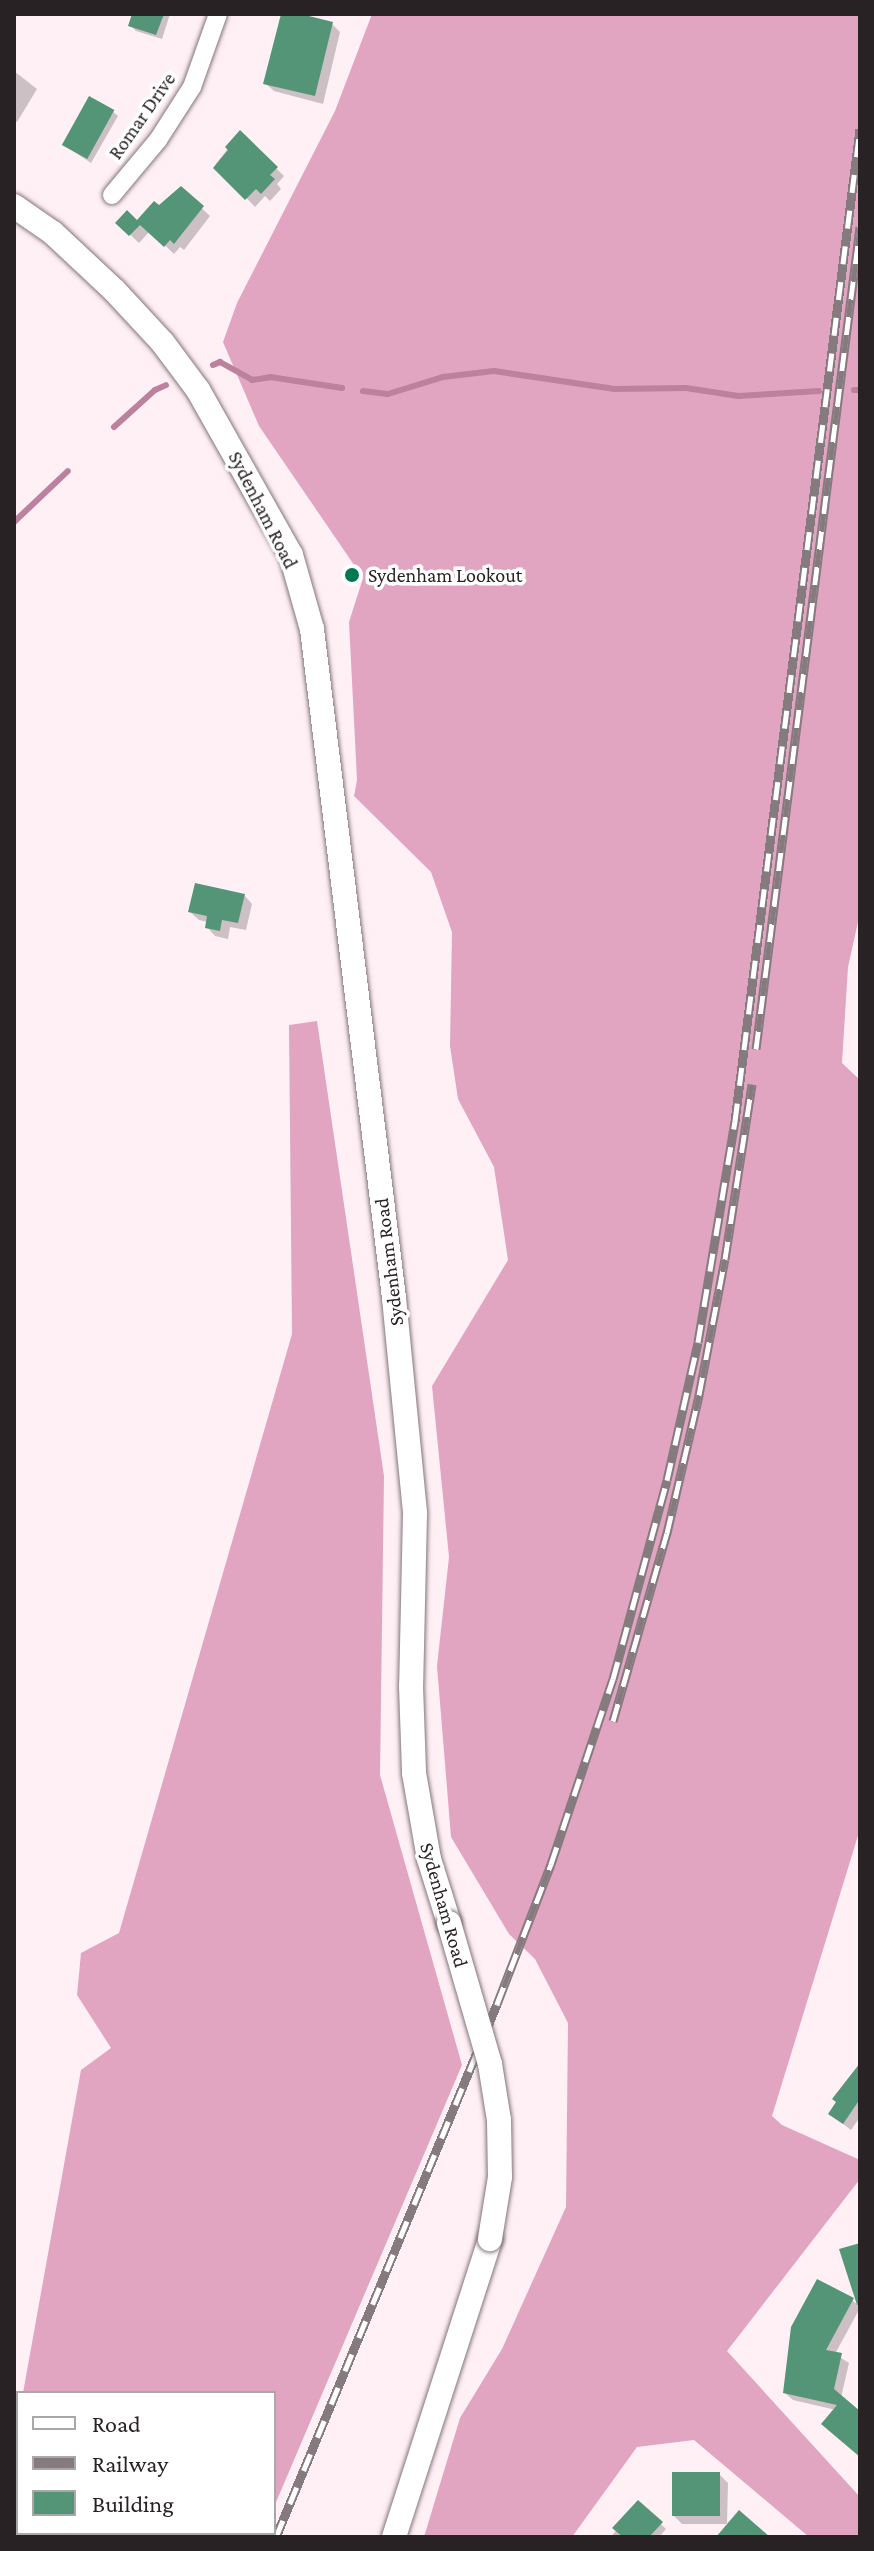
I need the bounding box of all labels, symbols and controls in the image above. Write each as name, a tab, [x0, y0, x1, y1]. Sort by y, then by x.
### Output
street label: Romar Drive	[103, 68, 181, 164]
street label: Sydenham Road	[223, 447, 303, 573]
place label: Sydenham Lookout	[368, 563, 522, 587]
marker: Sydenham Lookout	[343, 566, 361, 584]
street label: Sydenham Road	[369, 1197, 409, 1327]
street label: Sydenham Road	[415, 1840, 473, 1970]
legend	[16, 2391, 276, 2535]
text: Road	[92, 2410, 141, 2437]
text: Railway	[92, 2450, 168, 2477]
text: Building	[92, 2490, 174, 2517]

